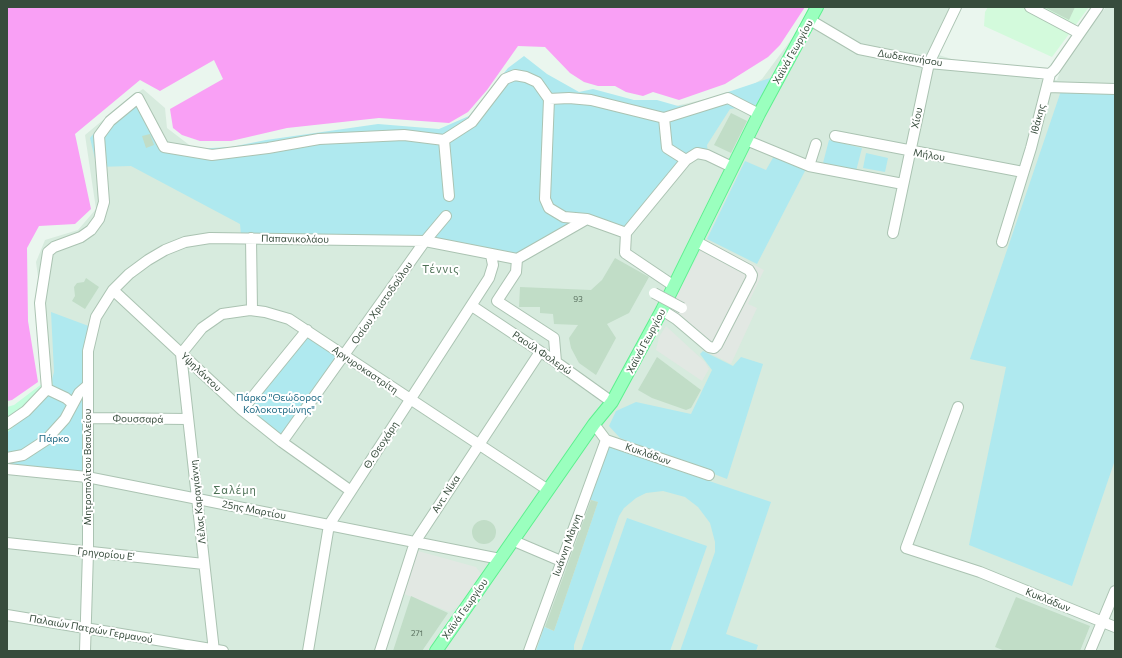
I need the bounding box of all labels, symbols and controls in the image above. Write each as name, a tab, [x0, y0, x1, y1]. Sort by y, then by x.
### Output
street label: Χαϊνά Γεωργίου	[770, 18, 816, 86]
street label: Δωδεκανήσου	[877, 47, 943, 69]
street label: Ιθάκης	[1028, 102, 1048, 136]
street label: Χίου	[909, 106, 925, 130]
street label: Μήλου	[912, 146, 946, 164]
street label: Παπανικολάου	[261, 232, 329, 246]
street label: Οσίου Χριστοδούλου	[349, 259, 415, 347]
district label: Τέννις	[422, 262, 460, 276]
house number: 93	[573, 294, 583, 304]
street label: Χαϊνά Γεωργίου	[624, 307, 668, 375]
street label: Ραούλ Φολερώ	[510, 329, 574, 377]
street label: Αργυροκαστρίτη	[330, 344, 400, 396]
street label: Υψηλάντου	[178, 350, 224, 394]
park label: Πάρκο "Θεώδορος Κολοκοτρώνης"	[236, 392, 322, 416]
street label: Μητροπολίτου Βασιλείου	[82, 409, 94, 525]
street label: Φουσσαρά	[113, 413, 163, 425]
street label: Θ. Θεοχάρη	[361, 419, 401, 471]
park label: Πάρκο	[39, 433, 69, 445]
street label: Κυκλάδων	[624, 441, 672, 467]
street label: Λέλας Καραγιάννη	[188, 459, 208, 545]
street label: Αντ. Νίκα	[429, 473, 463, 515]
district label: Σαλέμη	[213, 483, 257, 497]
street label: 25ης Μαρτίου	[221, 498, 287, 522]
street label: Ιωάννη Μὰγνη	[550, 512, 584, 578]
street label: Γρηγορίου Ε'	[77, 545, 135, 563]
street label: Χαϊνά Γεωργίου	[440, 576, 490, 642]
street label: Κυκλάδων	[1024, 586, 1072, 614]
street label: Παλαιών Πατρών Γερμανού	[28, 612, 154, 646]
house number: 271	[411, 628, 423, 638]

